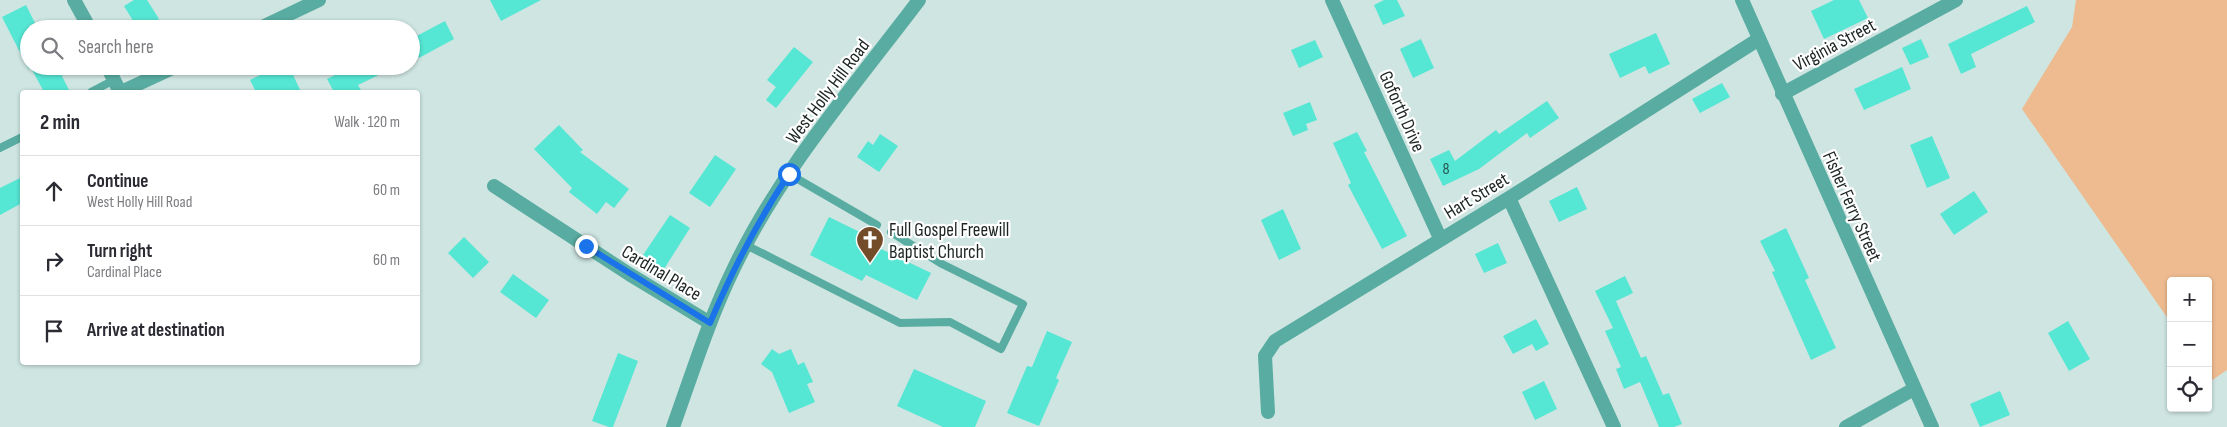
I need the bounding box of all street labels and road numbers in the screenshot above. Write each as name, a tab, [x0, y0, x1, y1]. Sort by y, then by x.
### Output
street label: Virginia Street	[1789, 14, 1880, 77]
street label: West Holly Hill Road	[781, 35, 875, 149]
street label: Goforth Drive	[1374, 68, 1430, 156]
street label: Fisher Ferry Street	[1817, 148, 1886, 265]
street label: Hart Street	[1440, 168, 1514, 225]
street label: Cardinal Place	[617, 241, 705, 306]

